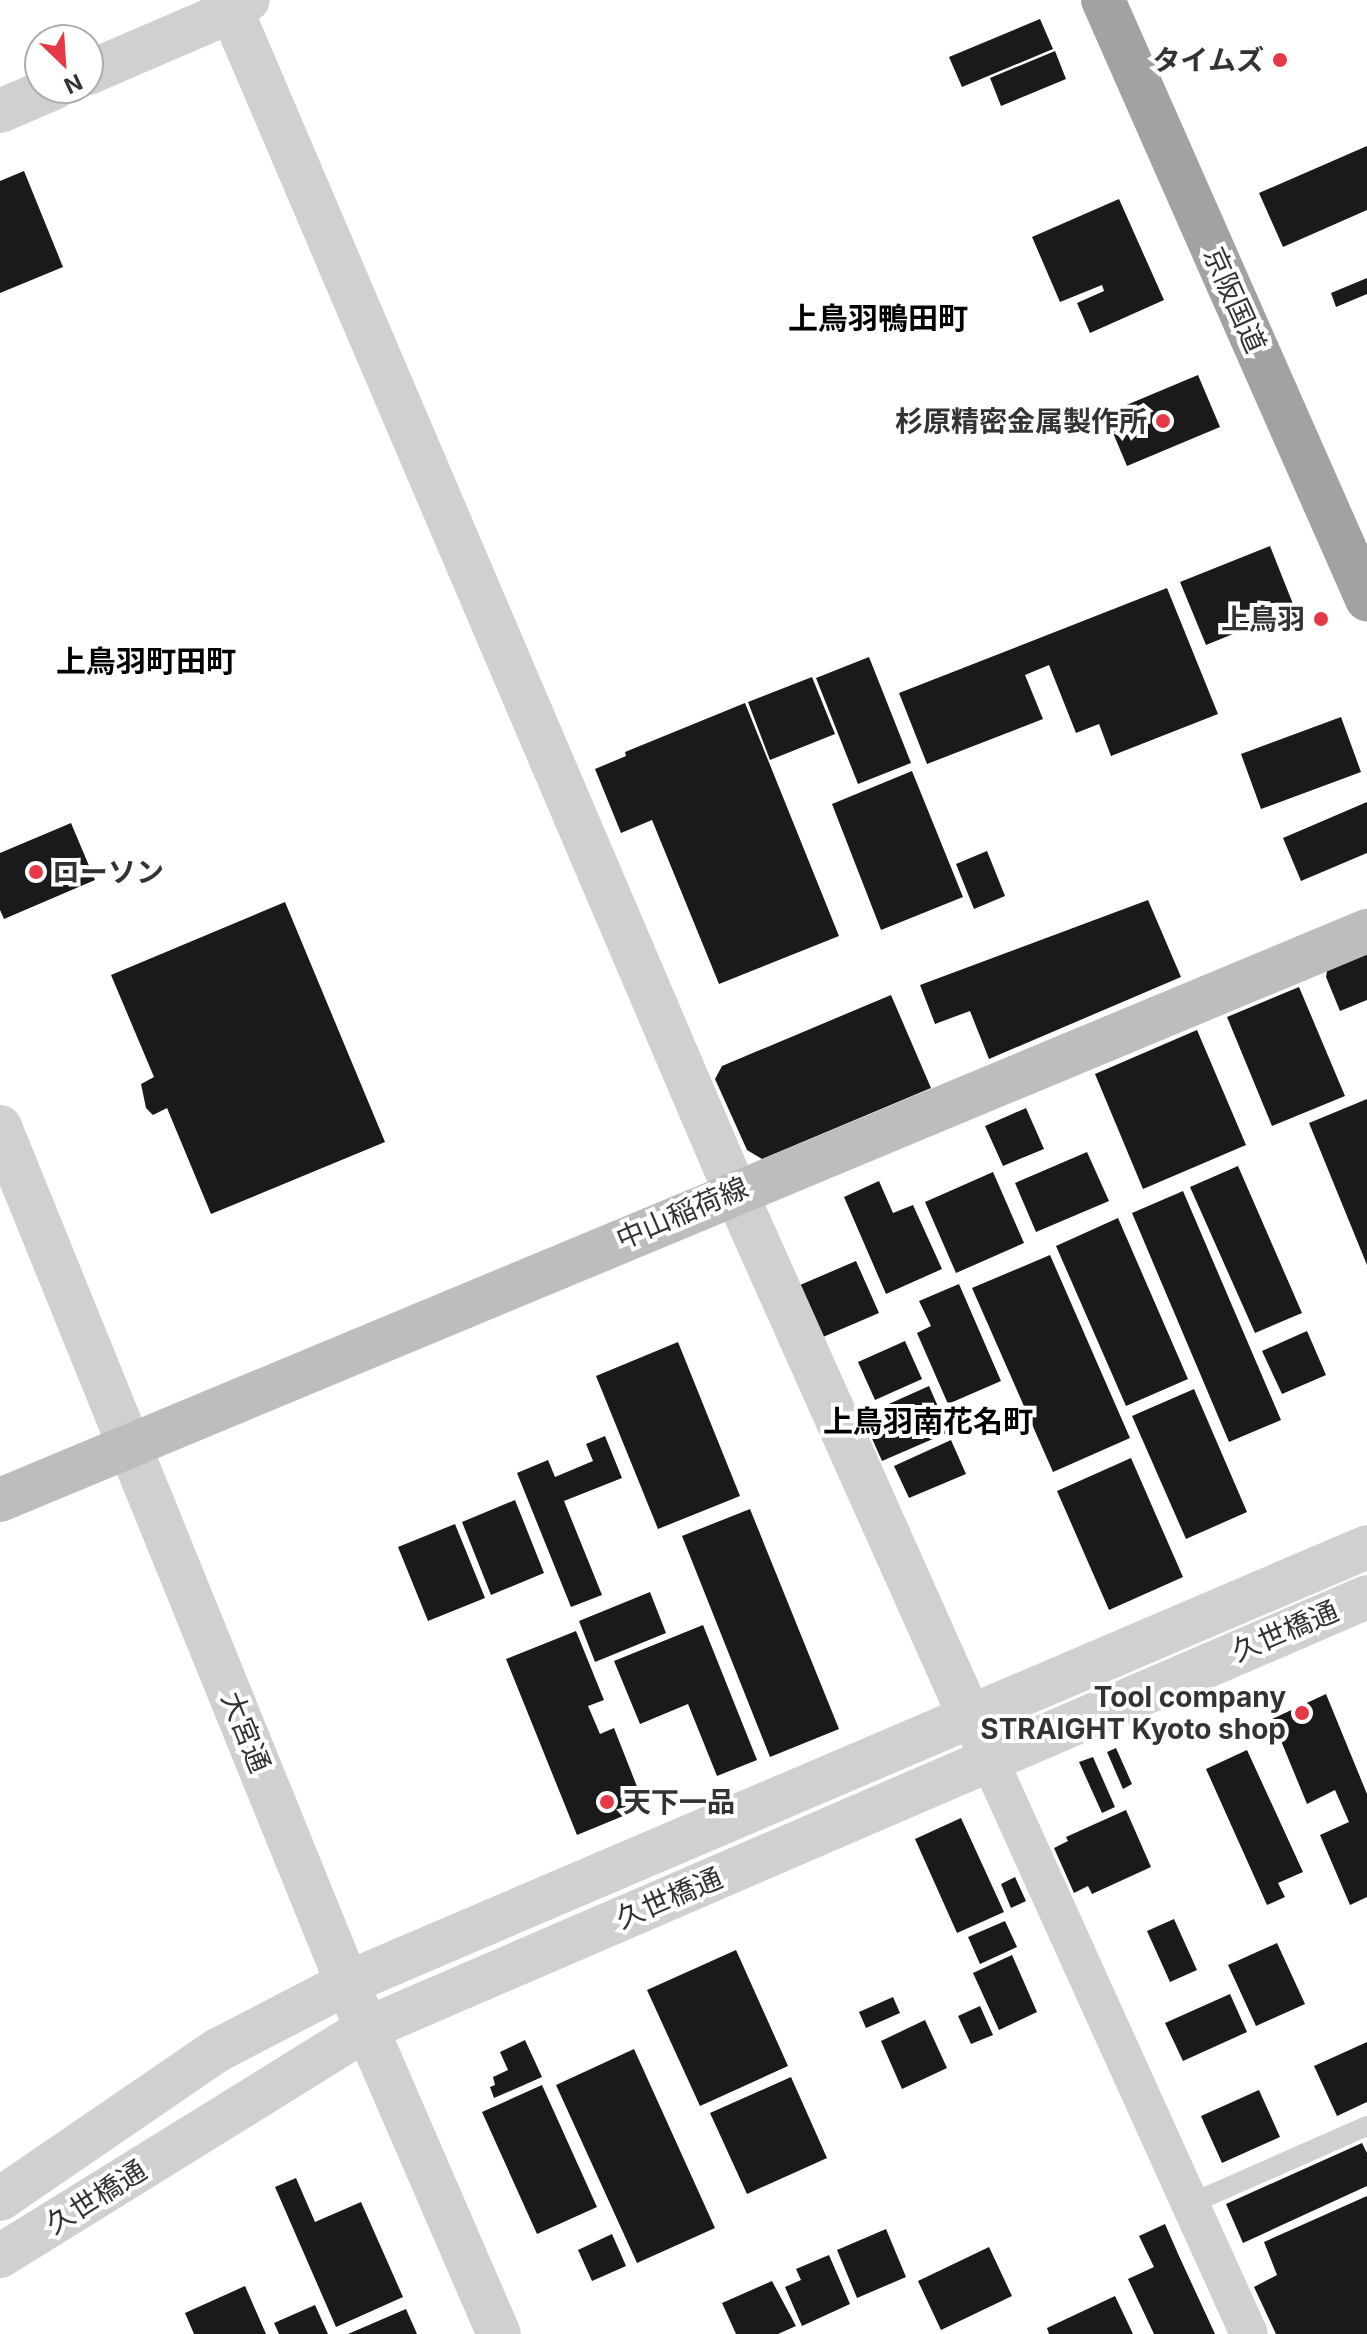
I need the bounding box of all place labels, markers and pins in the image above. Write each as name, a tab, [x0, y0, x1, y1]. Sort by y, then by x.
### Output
place label: タイムズ	[1152, 43, 1264, 77]
marker: タイムズ	[1271, 51, 1289, 69]
place label: 杉原精密金属製作所	[895, 404, 1147, 438]
marker: 杉原精密金属製作所	[1154, 412, 1172, 430]
place label: 上鳥羽	[1221, 602, 1305, 636]
marker: 上鳥羽	[1312, 610, 1330, 628]
place label: ローソン	[52, 855, 164, 889]
marker: ローソン	[27, 863, 45, 881]
place label: Tool company STRAIGHT Kyoto shop	[980, 1680, 1286, 1746]
marker: Tool company STRAIGHT Kyoto shop	[1293, 1704, 1311, 1722]
place label: 天下一品	[623, 1785, 735, 1819]
marker: 天下一品	[598, 1793, 616, 1811]

